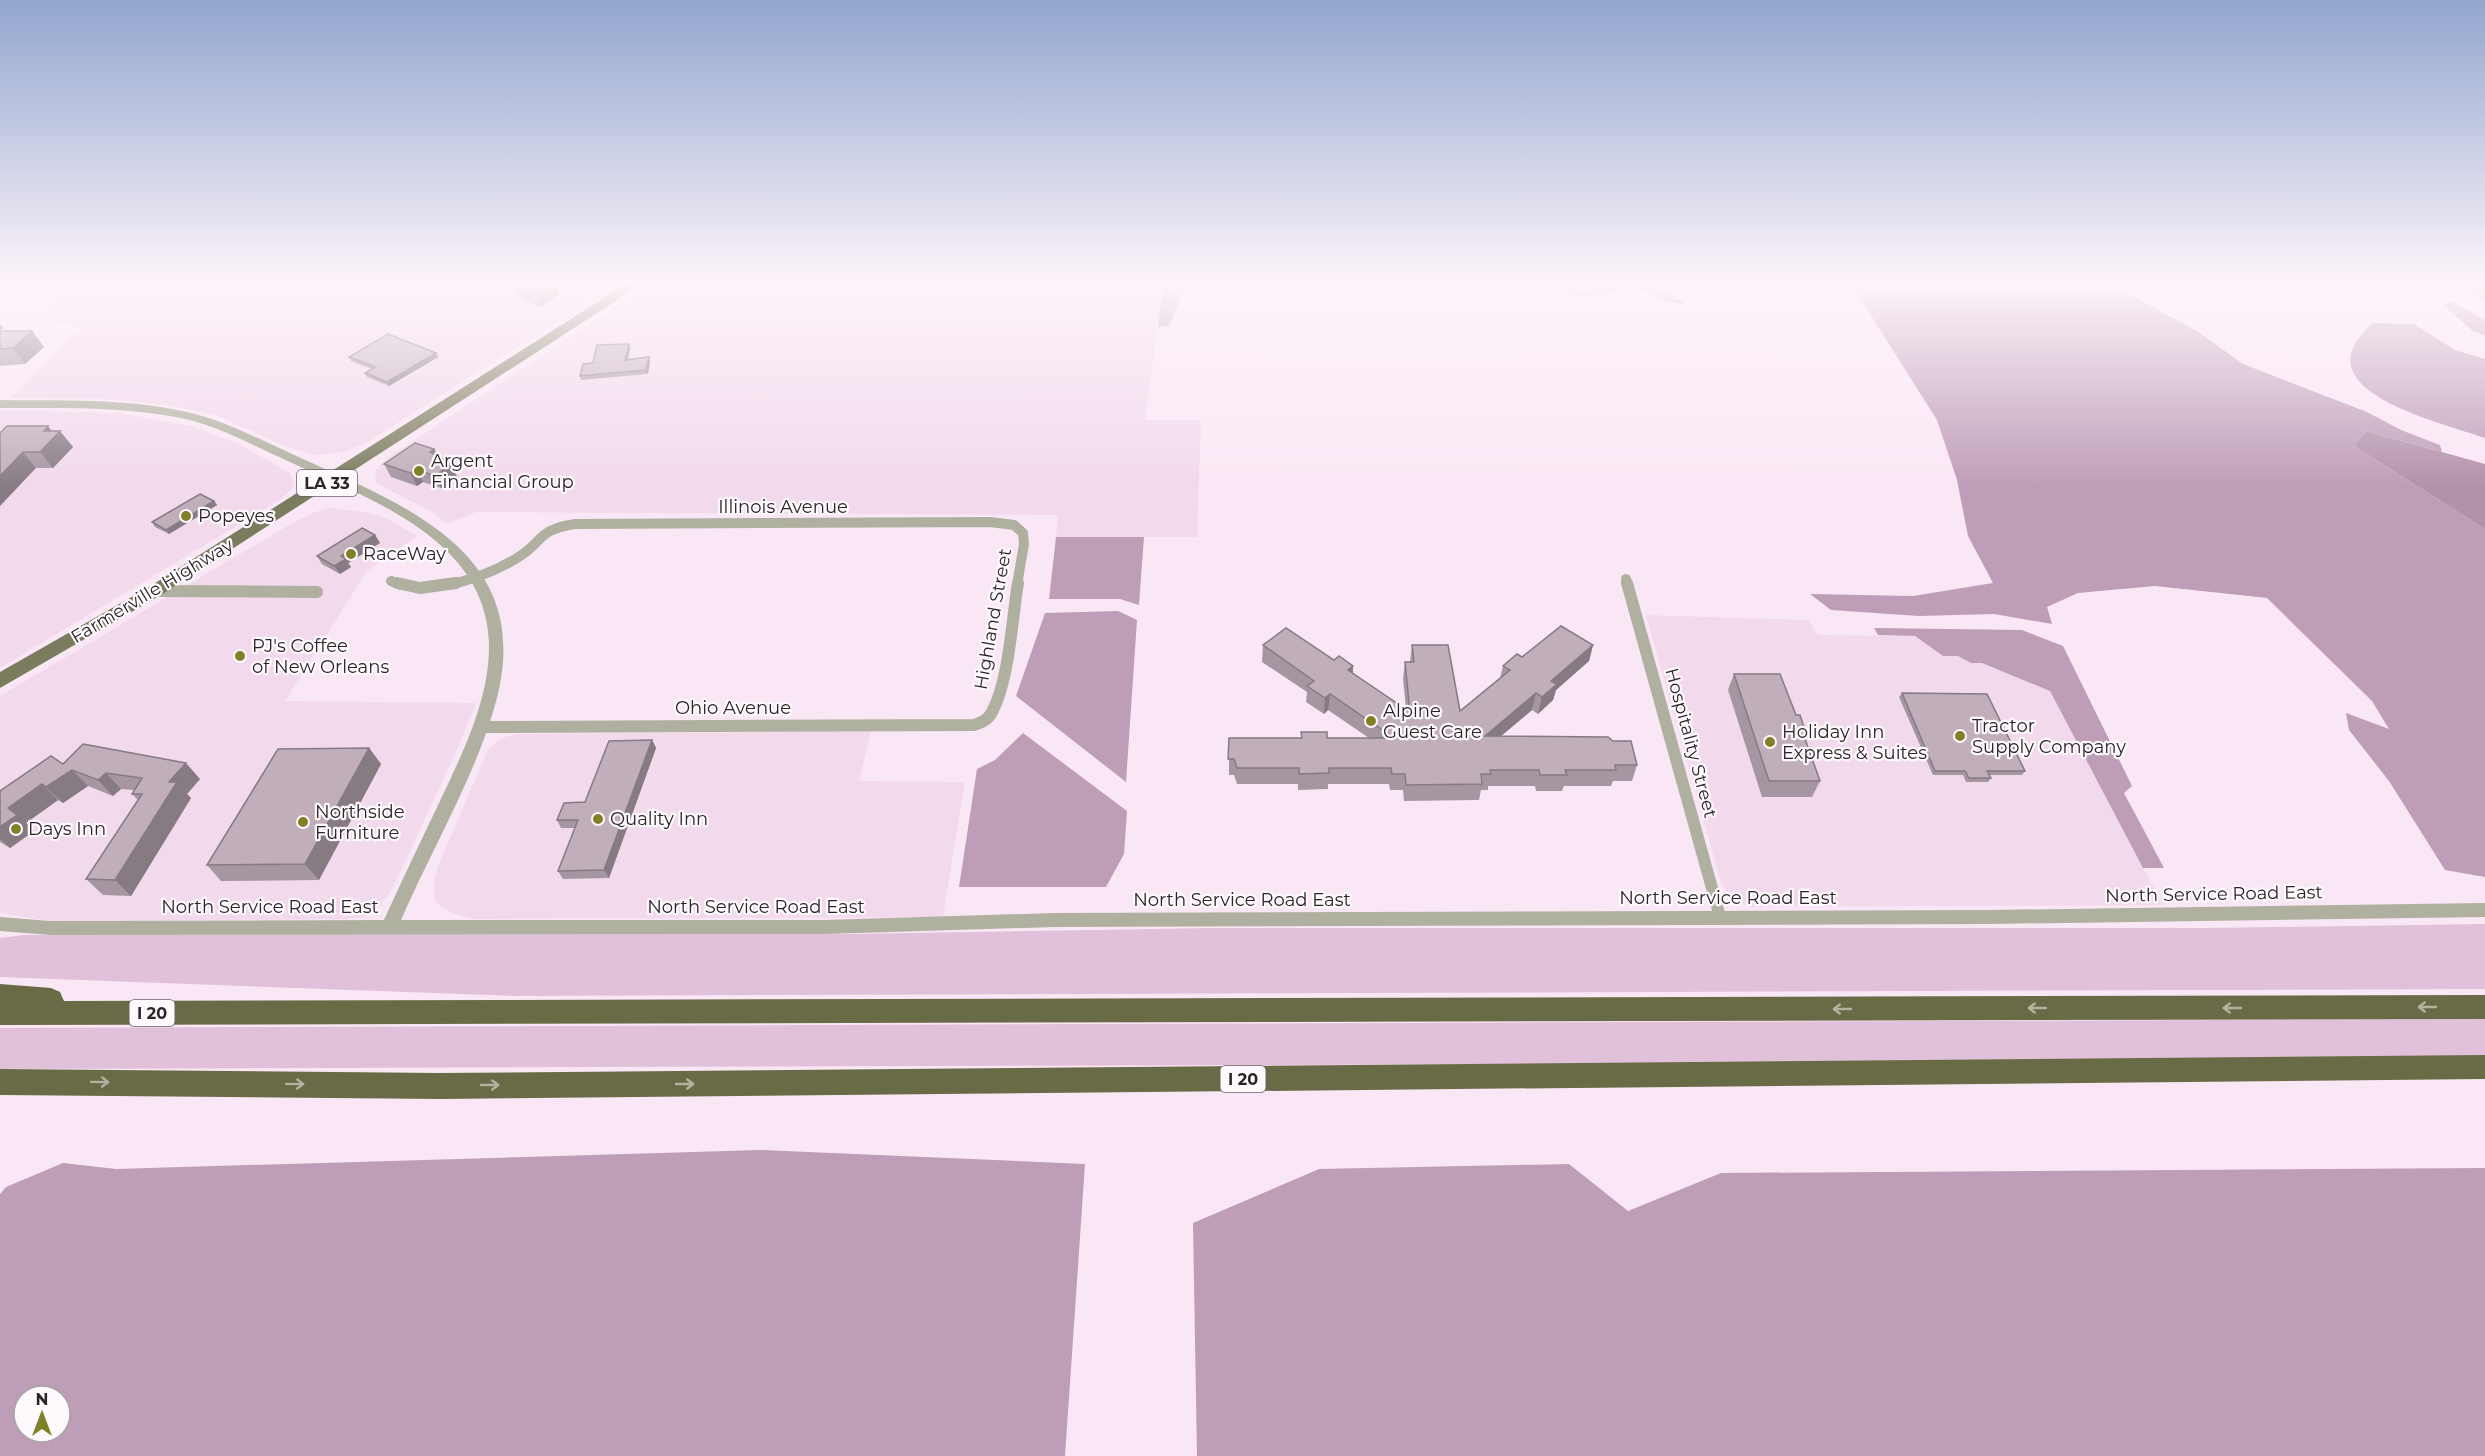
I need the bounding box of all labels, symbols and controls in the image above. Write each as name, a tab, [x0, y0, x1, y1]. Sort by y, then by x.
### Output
place label: Argent Financial Group	[431, 450, 574, 493]
marker: Argent Financial Group	[412, 464, 426, 478]
road number: LA 33	[297, 470, 357, 496]
street label: Illinois Avenue	[718, 496, 848, 518]
place label: Popeyes	[198, 505, 274, 527]
marker: Popeyes	[179, 509, 193, 523]
street label: Farmerville Highway	[67, 534, 237, 648]
place label: RaceWay	[363, 543, 446, 565]
marker: RaceWay	[344, 547, 358, 561]
street label: Highland Street	[970, 547, 1016, 691]
place label: PJ's Coffee of New Orleans	[252, 635, 389, 678]
marker: PJ's Coffee of New Orleans	[233, 649, 247, 663]
street label: Hospitality Street	[1660, 666, 1722, 820]
street label: Ohio Avenue	[675, 697, 791, 719]
place label: Alpine Guest Care	[1383, 700, 1482, 743]
marker: Alpine Guest Care	[1364, 714, 1378, 728]
place label: Tractor Supply Company	[1972, 715, 2126, 758]
place label: Holiday Inn Express & Suites	[1782, 721, 1927, 764]
marker: Tractor Supply Company	[1953, 729, 1967, 743]
marker: Holiday Inn Express & Suites	[1763, 735, 1777, 749]
place label: Northside Furniture	[315, 801, 405, 844]
place label: Quality Inn	[610, 808, 708, 830]
marker: Quality Inn	[591, 812, 605, 826]
marker: Northside Furniture	[296, 815, 310, 829]
place label: Days Inn	[28, 818, 106, 840]
marker: Days Inn	[9, 822, 23, 836]
street label: North Service Road East	[2105, 881, 2323, 907]
street label: North Service Road East	[1619, 887, 1837, 909]
street label: North Service Road East	[1133, 889, 1351, 911]
street label: North Service Road East	[161, 896, 379, 918]
street label: North Service Road East	[647, 896, 865, 918]
road number: I 20	[130, 1000, 174, 1026]
one-way arrow	[2417, 1001, 2437, 1013]
one-way arrow	[2027, 1002, 2047, 1014]
one-way arrow	[2222, 1002, 2242, 1013]
one-way arrow	[1832, 1003, 1852, 1015]
road number: I 20	[1220, 1066, 1266, 1092]
one-way arrow	[90, 1076, 110, 1088]
one-way arrow	[285, 1078, 305, 1090]
one-way arrow	[675, 1078, 695, 1089]
one-way arrow	[480, 1079, 500, 1091]
north arrow	[12, 1384, 72, 1444]
text: N	[36, 1390, 48, 1409]

